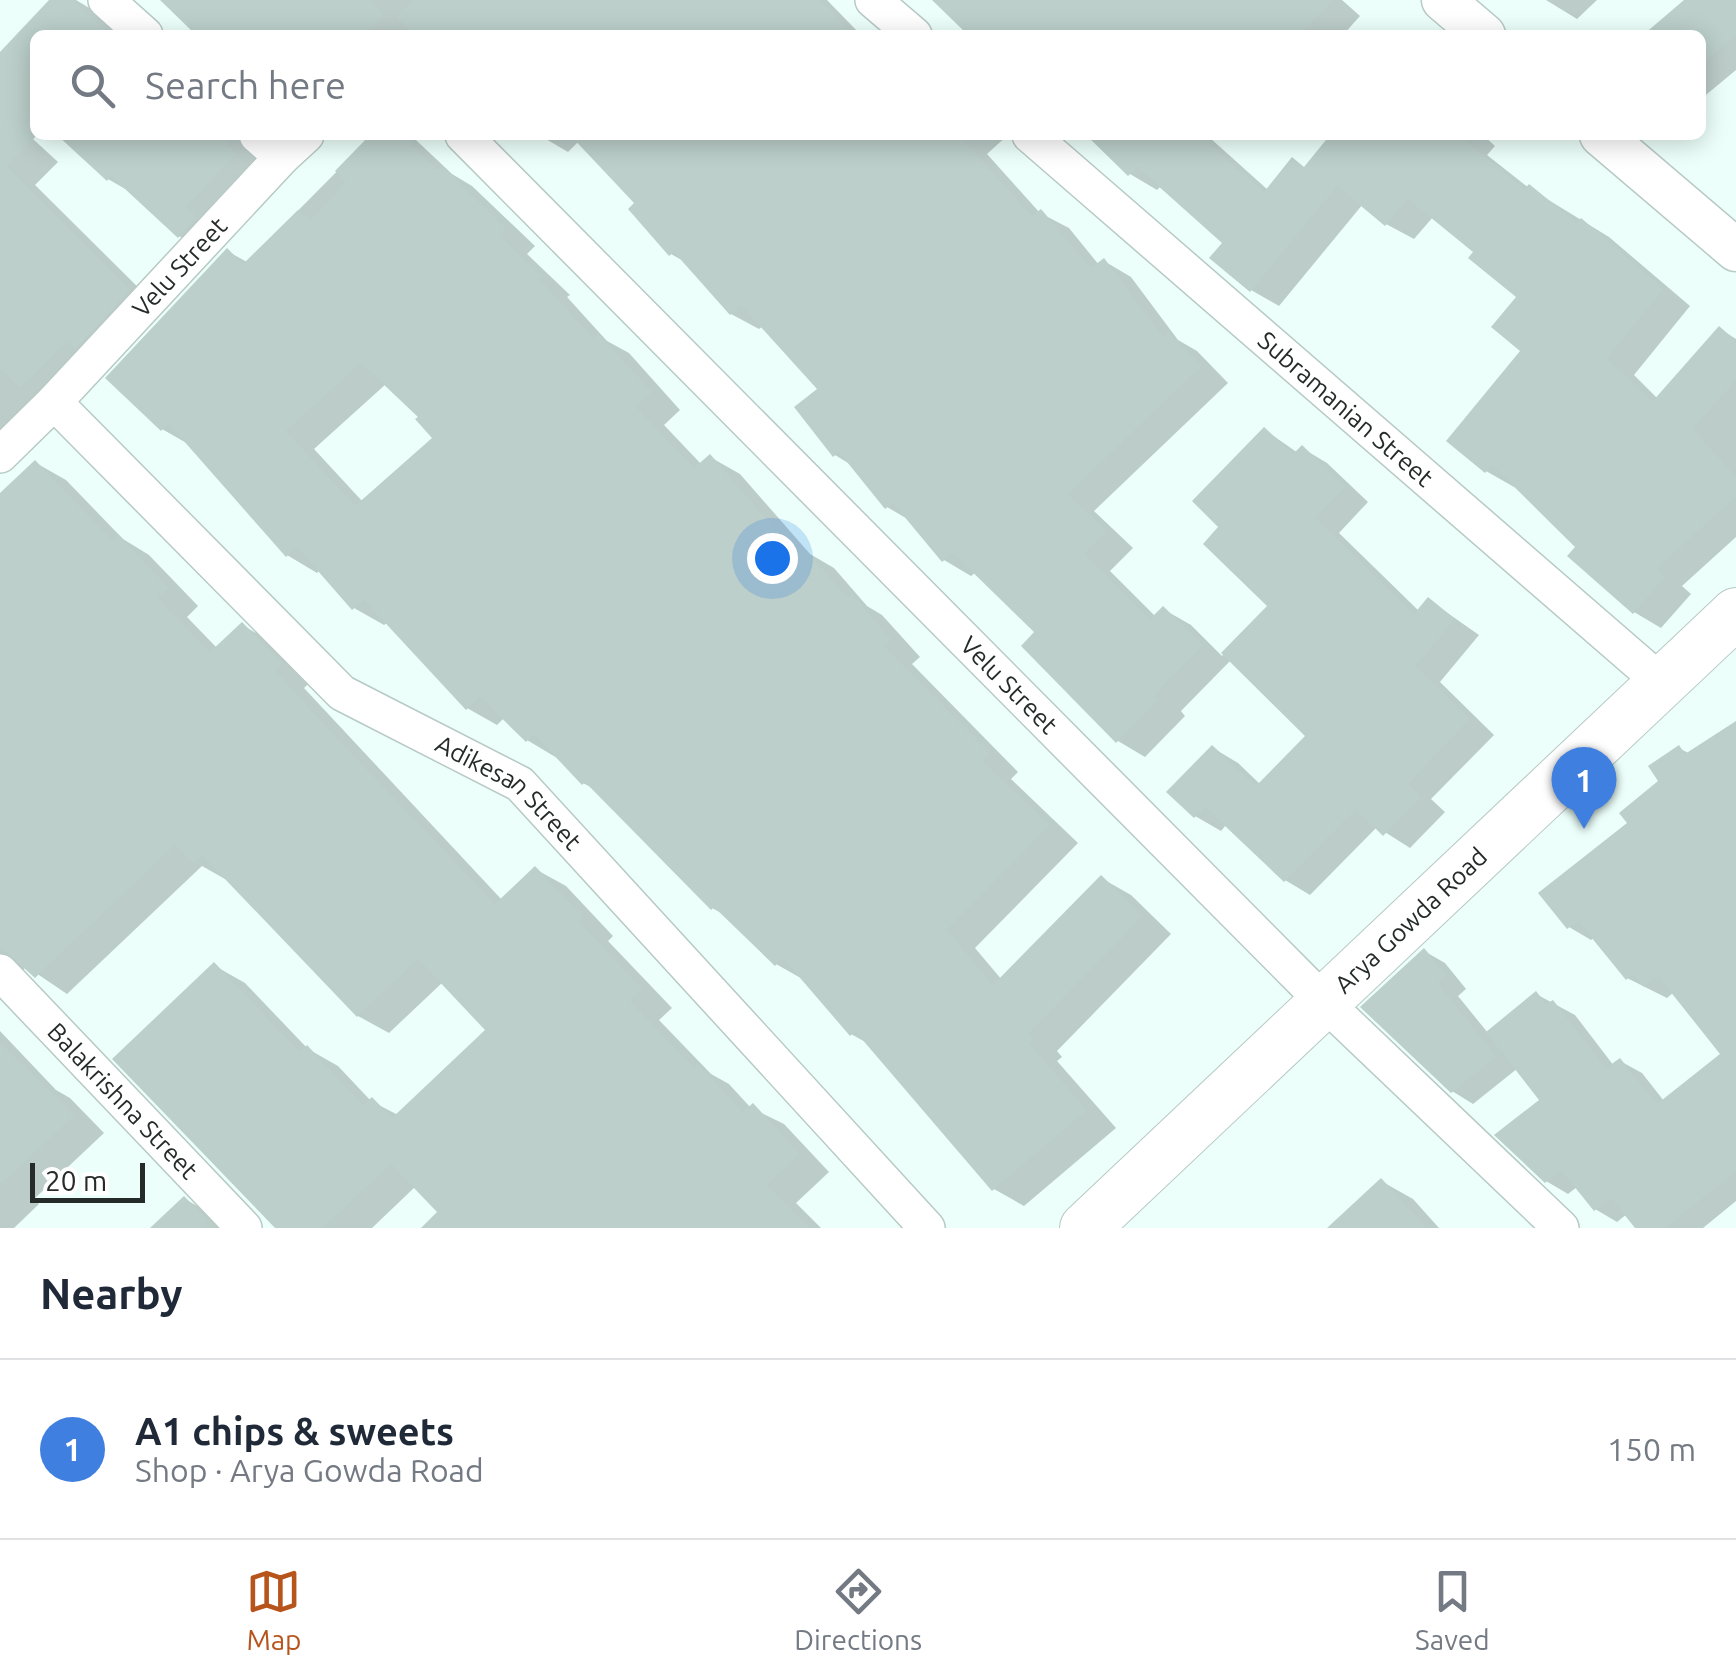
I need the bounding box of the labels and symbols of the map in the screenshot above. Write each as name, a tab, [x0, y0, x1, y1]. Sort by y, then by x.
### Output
street label: Velu Street	[127, 212, 233, 322]
street label: Subramanian Street	[1253, 326, 1439, 492]
your location	[747, 533, 798, 584]
street label: Velu Street	[955, 631, 1063, 739]
street label: Adikesan Street	[431, 729, 587, 855]
pin: 1	[1552, 746, 1616, 829]
street label: Arya Gowda Road	[1329, 842, 1492, 999]
street label: Balakrishna Street	[42, 1017, 204, 1185]
scale bar	[30, 1158, 145, 1202]

